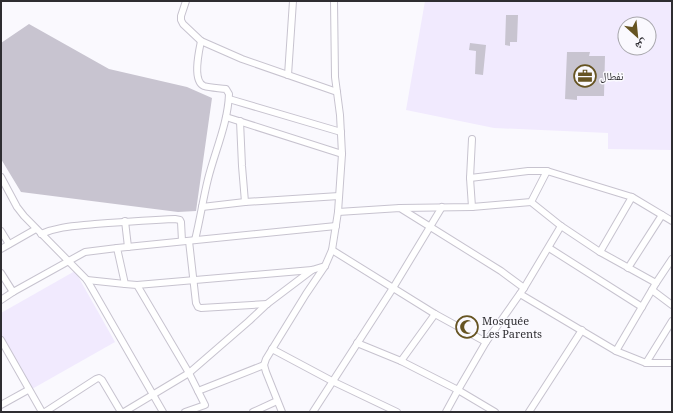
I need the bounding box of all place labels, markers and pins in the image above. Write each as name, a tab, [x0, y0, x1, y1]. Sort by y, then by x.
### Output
office icon: نفطال	[572, 63, 598, 89]
place label: نفطال	[600, 68, 624, 87]
place label: Mosquée Les Parents	[482, 313, 542, 345]
mosque icon: Mosquée Les Parents	[454, 314, 480, 340]

